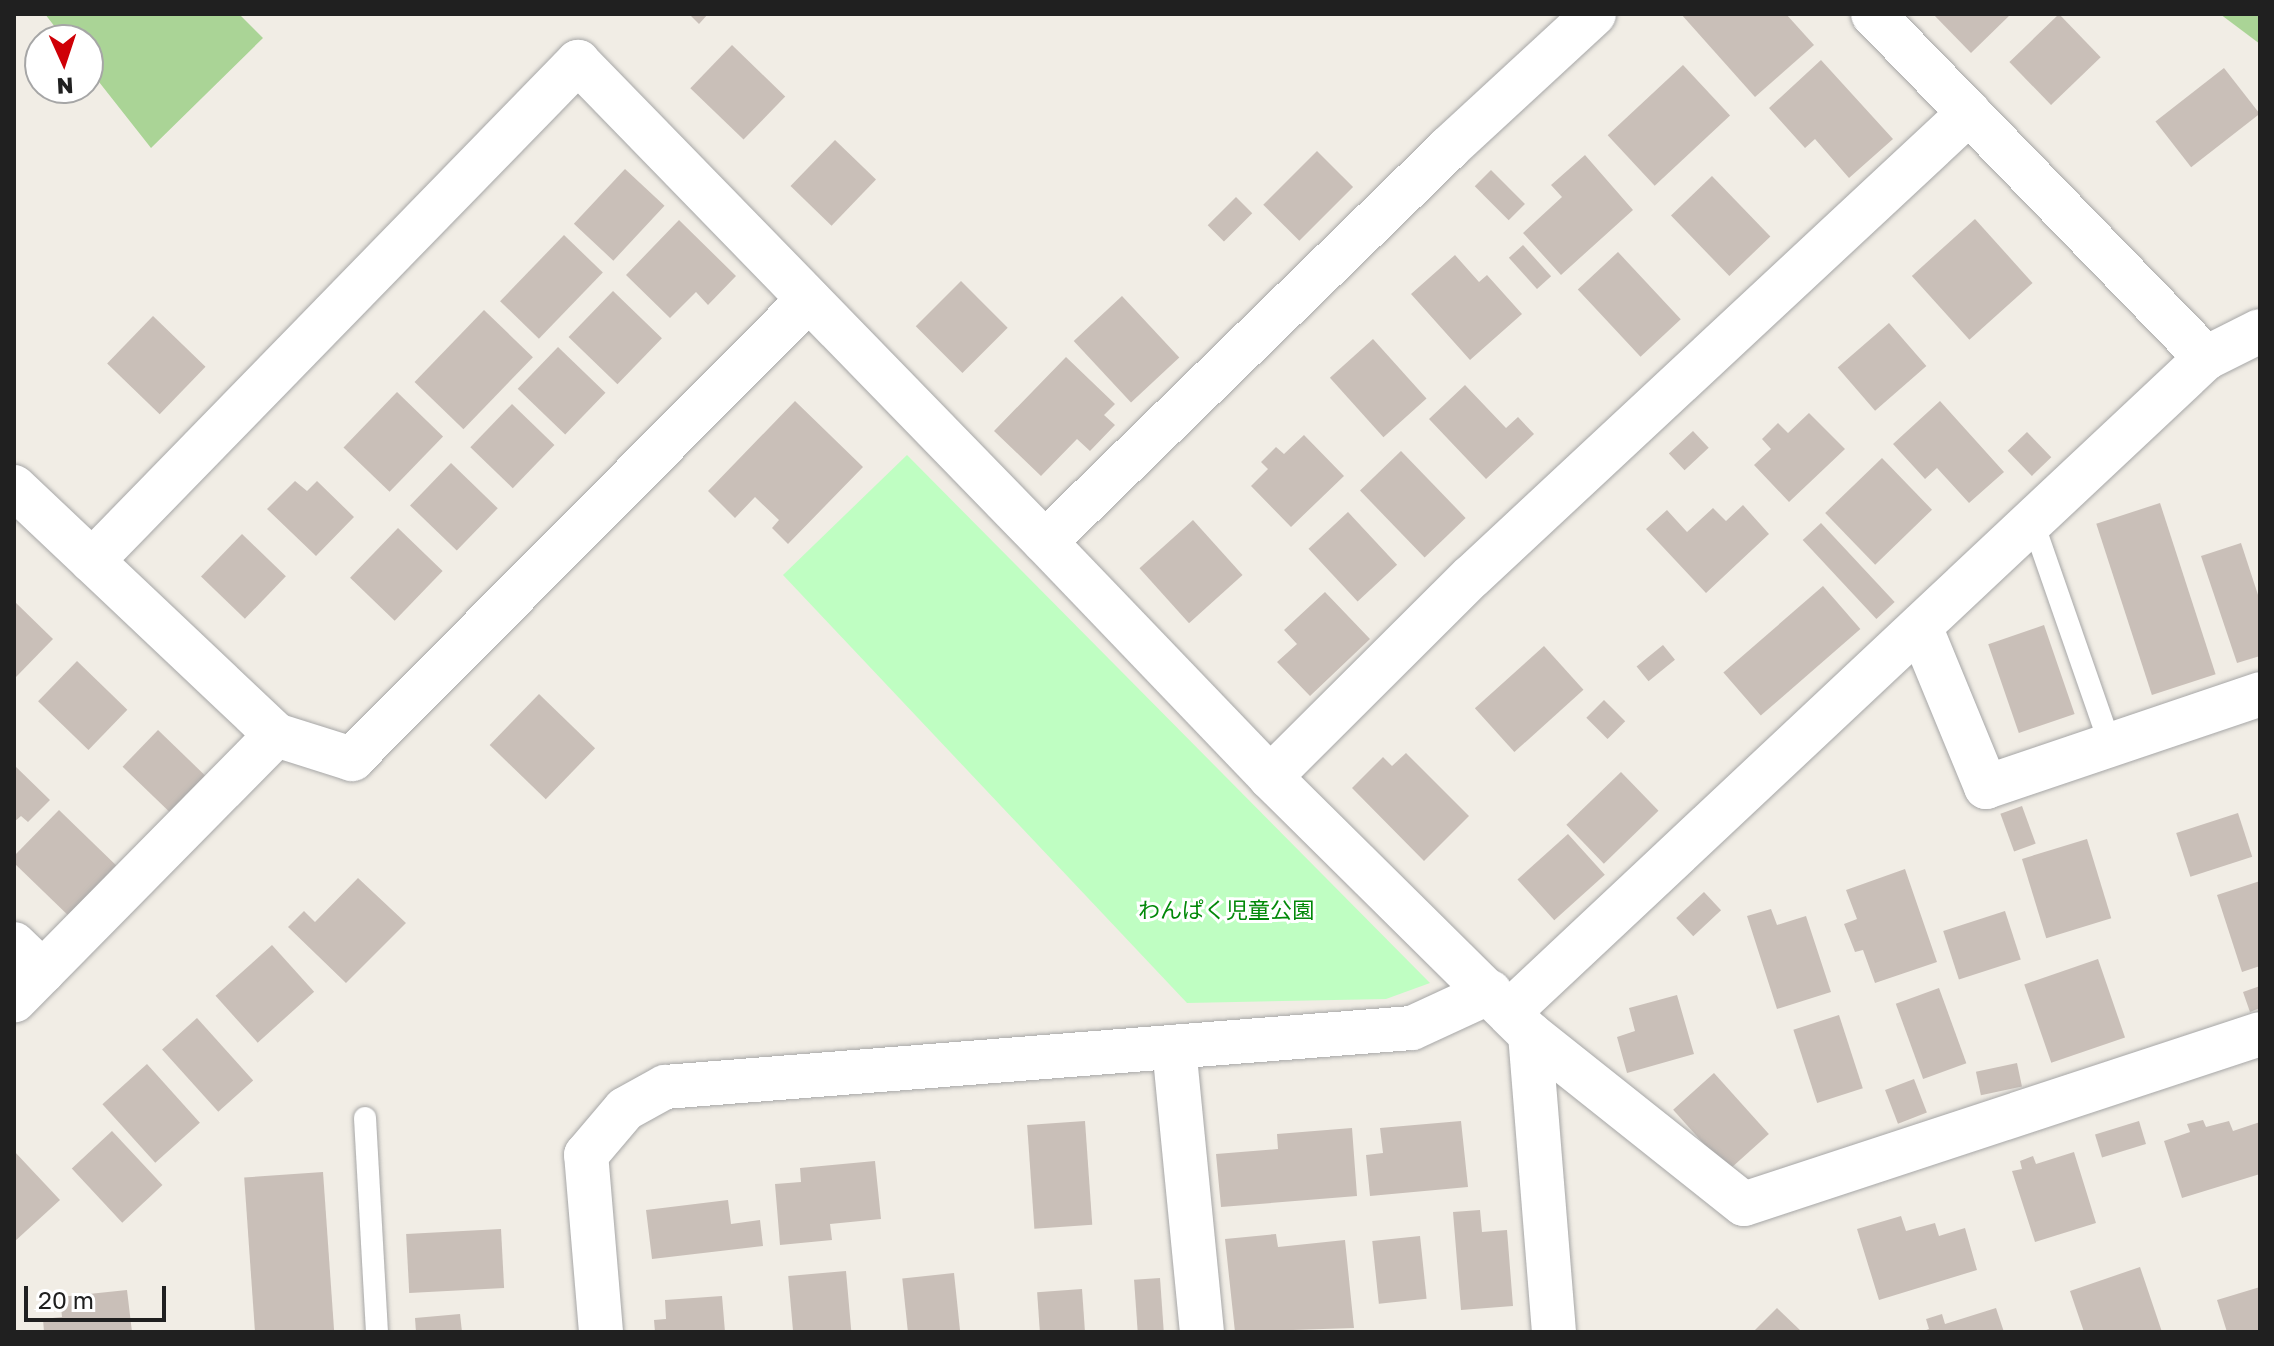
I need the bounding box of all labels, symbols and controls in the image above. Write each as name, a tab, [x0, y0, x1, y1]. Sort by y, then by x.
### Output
north arrow	[24, 24, 104, 104]
text: N	[56, 73, 74, 100]
park label: わんぱく児童公園	[1138, 897, 1314, 923]
scale bar	[28, 1270, 170, 1320]
text: 20 m	[38, 1285, 94, 1314]

